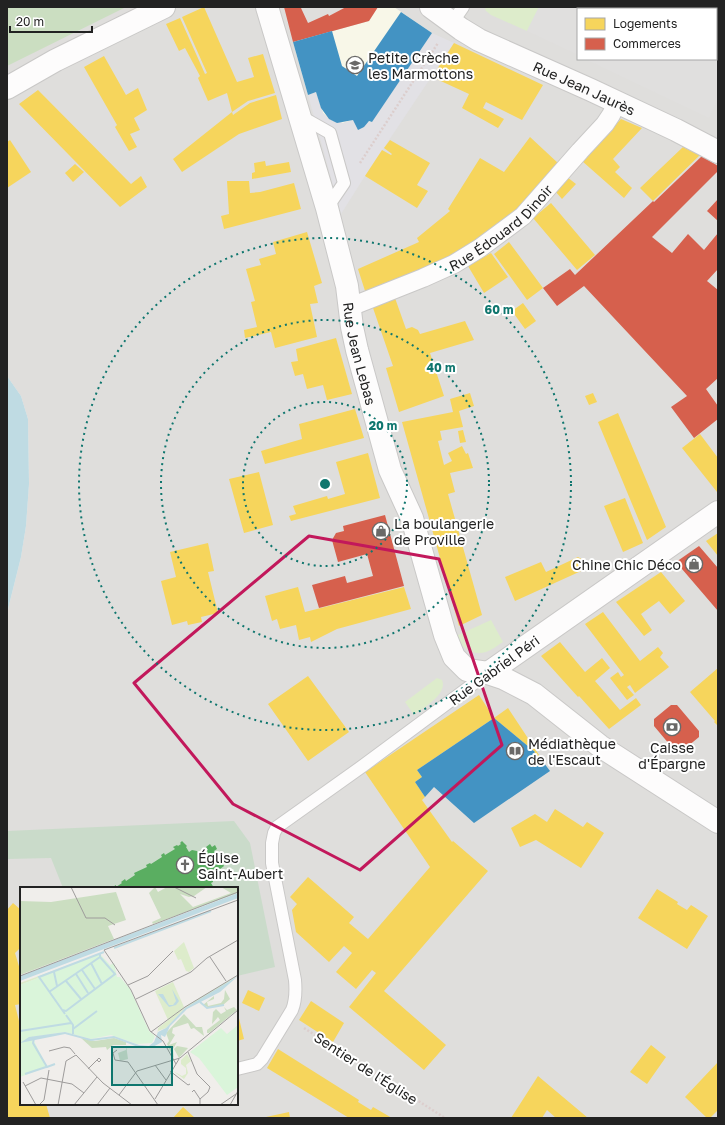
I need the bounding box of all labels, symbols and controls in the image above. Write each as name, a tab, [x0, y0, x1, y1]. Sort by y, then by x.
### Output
scale bar	[10, 8, 92, 34]
legend	[577, 8, 717, 60]
text: 20 m	[16, 14, 44, 29]
text: Logements	[613, 16, 677, 31]
text: Commerces	[613, 36, 681, 51]
place label: Petite Crèche les Marmottons	[368, 49, 473, 82]
school or university icon: Petite Crèche les Marmottons	[345, 55, 365, 75]
street label: Rue Jean Jaurès	[531, 57, 638, 118]
street label: Rue Édouard Dinoir	[446, 180, 556, 274]
street label: Rue Jean Lebas	[341, 301, 380, 407]
text: 60 m	[485, 302, 513, 317]
text: 40 m	[427, 360, 455, 375]
text: 20 m	[369, 418, 397, 433]
centre of rings	[318, 477, 332, 491]
place label: La boulangerie de Proville	[394, 515, 494, 548]
shop icon: La boulangerie de Proville	[371, 521, 391, 541]
shop icon: Chine Chic Déco	[684, 554, 704, 574]
place label: Chine Chic Déco	[572, 556, 681, 573]
street label: Rue Gabriel Péri	[446, 632, 542, 708]
bank icon: Caisse d'Épargne	[662, 717, 682, 737]
place label: Médiathèque de l'Escaut	[528, 735, 616, 768]
place label: Caisse d'Épargne	[638, 739, 706, 772]
library icon: Médiathèque de l'Escaut	[505, 741, 525, 761]
place label: Église Saint-Aubert	[198, 849, 283, 882]
church icon: Église Saint-Aubert	[175, 855, 195, 875]
inset map	[20, 887, 238, 1105]
street label: Sentier de l'Église	[311, 1028, 421, 1108]

